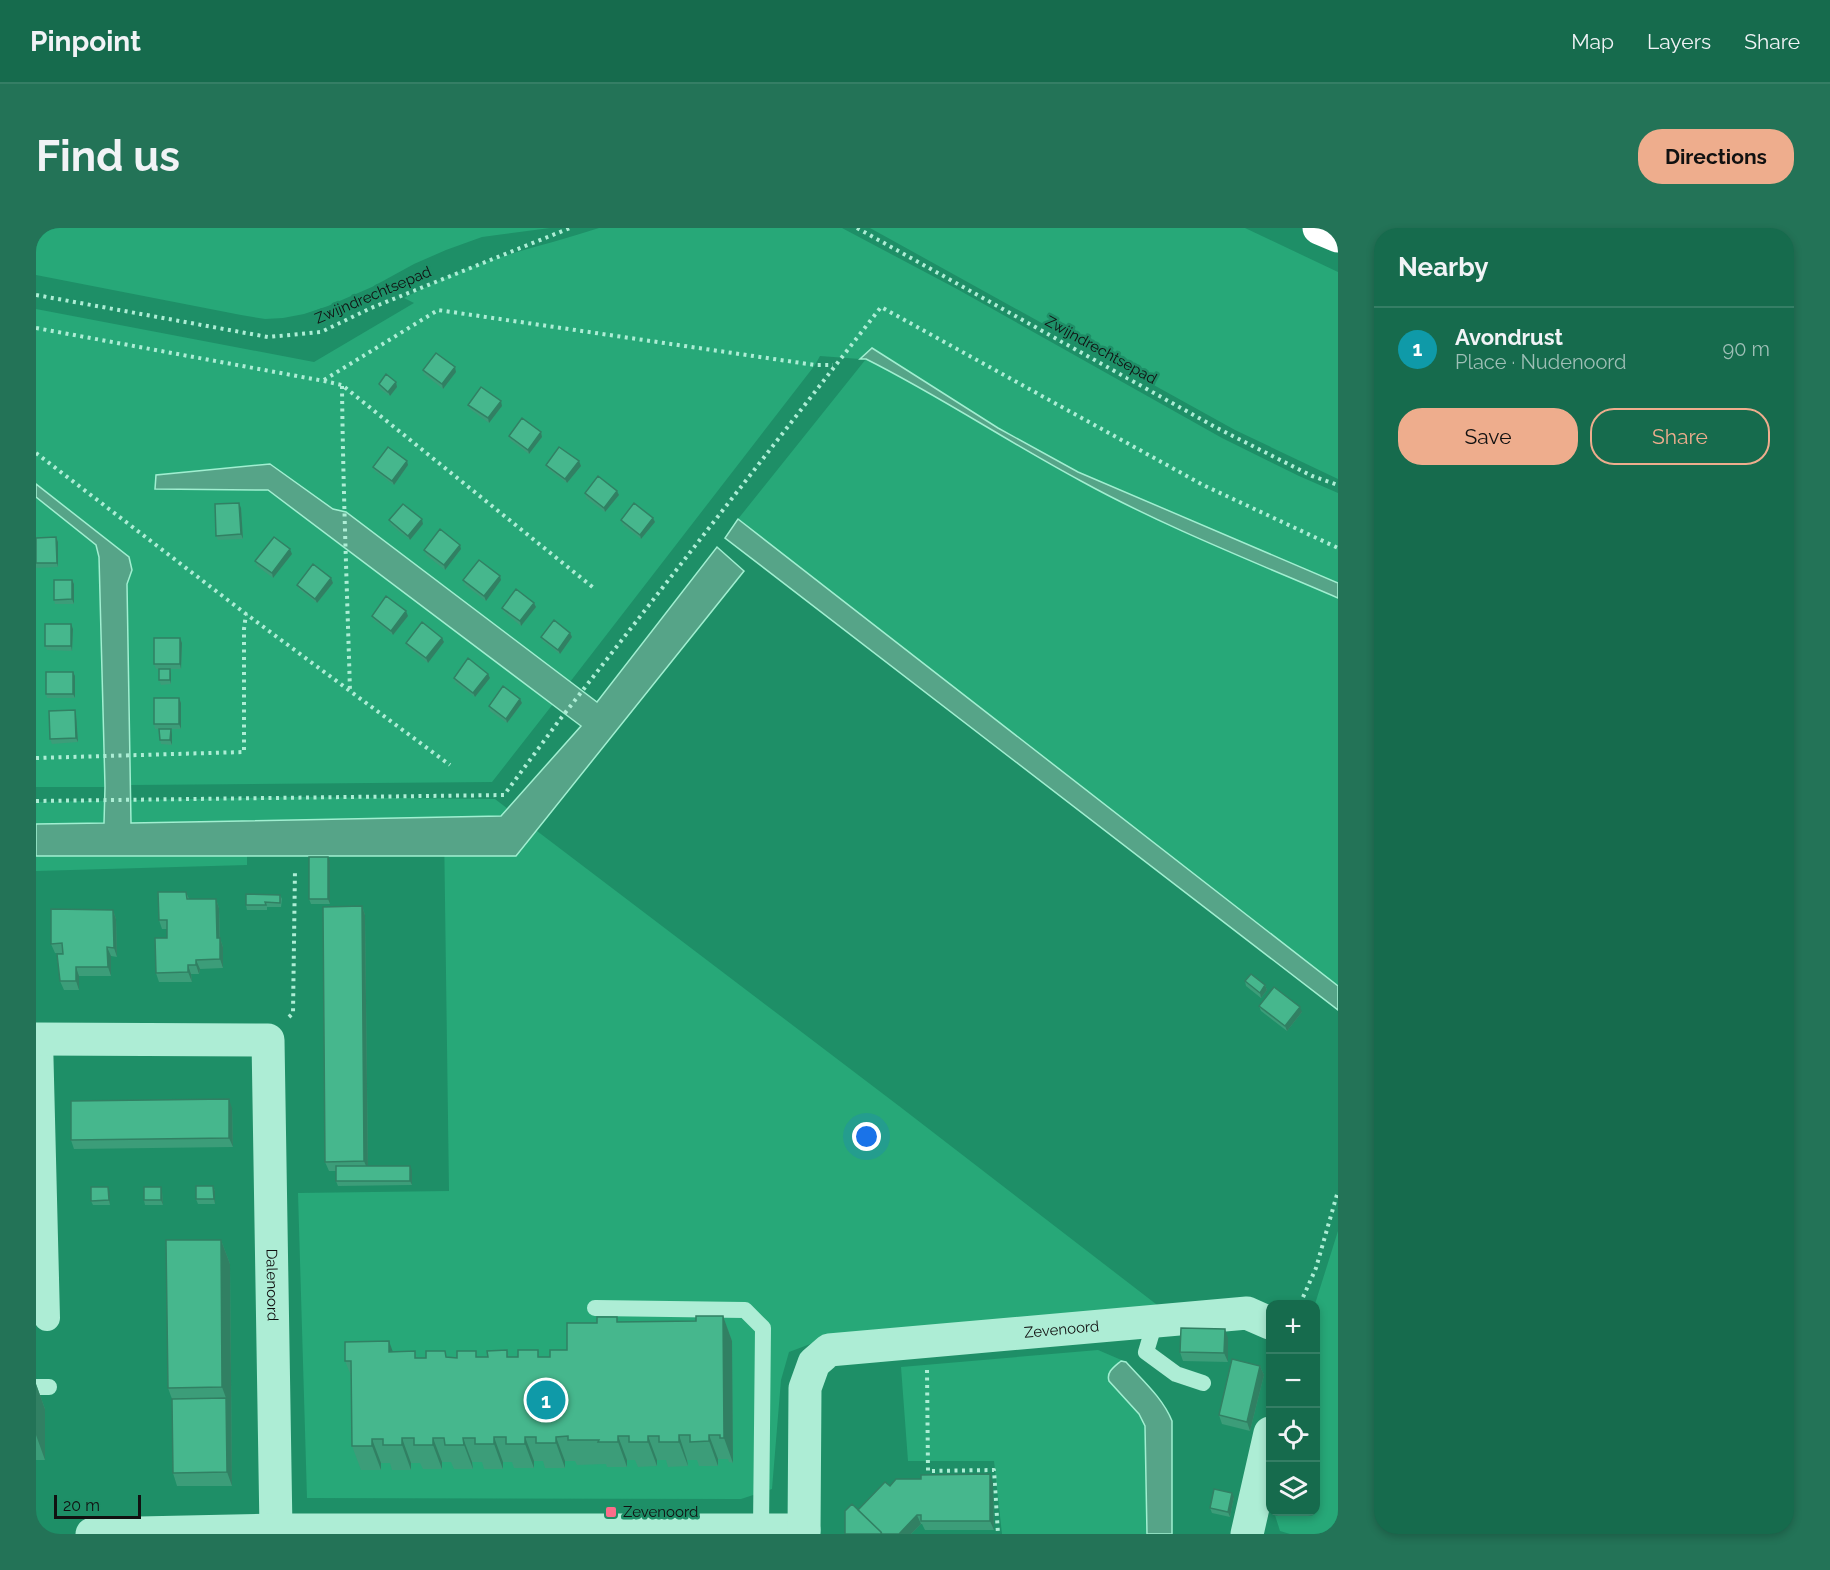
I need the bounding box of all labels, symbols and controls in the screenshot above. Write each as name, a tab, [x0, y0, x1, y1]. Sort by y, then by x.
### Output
text: Pinpoint	[30, 25, 141, 58]
text: Map	[1571, 29, 1614, 54]
text: Layers	[1647, 29, 1711, 54]
text: Share	[1744, 29, 1800, 54]
button: Directions	[1638, 129, 1794, 184]
text: Find us	[36, 132, 180, 181]
text: Nearby	[1398, 252, 1488, 282]
street label: Zwijndrechtsepad	[312, 262, 434, 328]
street label: Zwijndrechtsepad	[1042, 312, 1160, 388]
text: Avondrust	[1455, 324, 1563, 350]
text: 1	[1413, 337, 1422, 361]
text: 90 m	[1723, 337, 1770, 361]
text: Place · Nudenoord	[1455, 350, 1627, 374]
button: Save	[1398, 408, 1578, 465]
button: Share	[1590, 408, 1770, 465]
your location	[852, 1122, 881, 1151]
street label: Dalenoord	[262, 1248, 282, 1322]
map controls	[1266, 1300, 1320, 1516]
button: +	[1266, 1300, 1320, 1354]
street label: Zevenoord	[1023, 1317, 1100, 1342]
button: −	[1266, 1354, 1320, 1408]
pin: 1	[526, 1378, 566, 1422]
button: locate	[1266, 1408, 1320, 1462]
button: layers	[1266, 1462, 1320, 1516]
scale bar	[54, 1492, 141, 1520]
text: 20 m	[63, 1496, 100, 1515]
place label: Zevenoord	[623, 1503, 698, 1521]
marker: Zevenoord	[604, 1505, 618, 1519]

